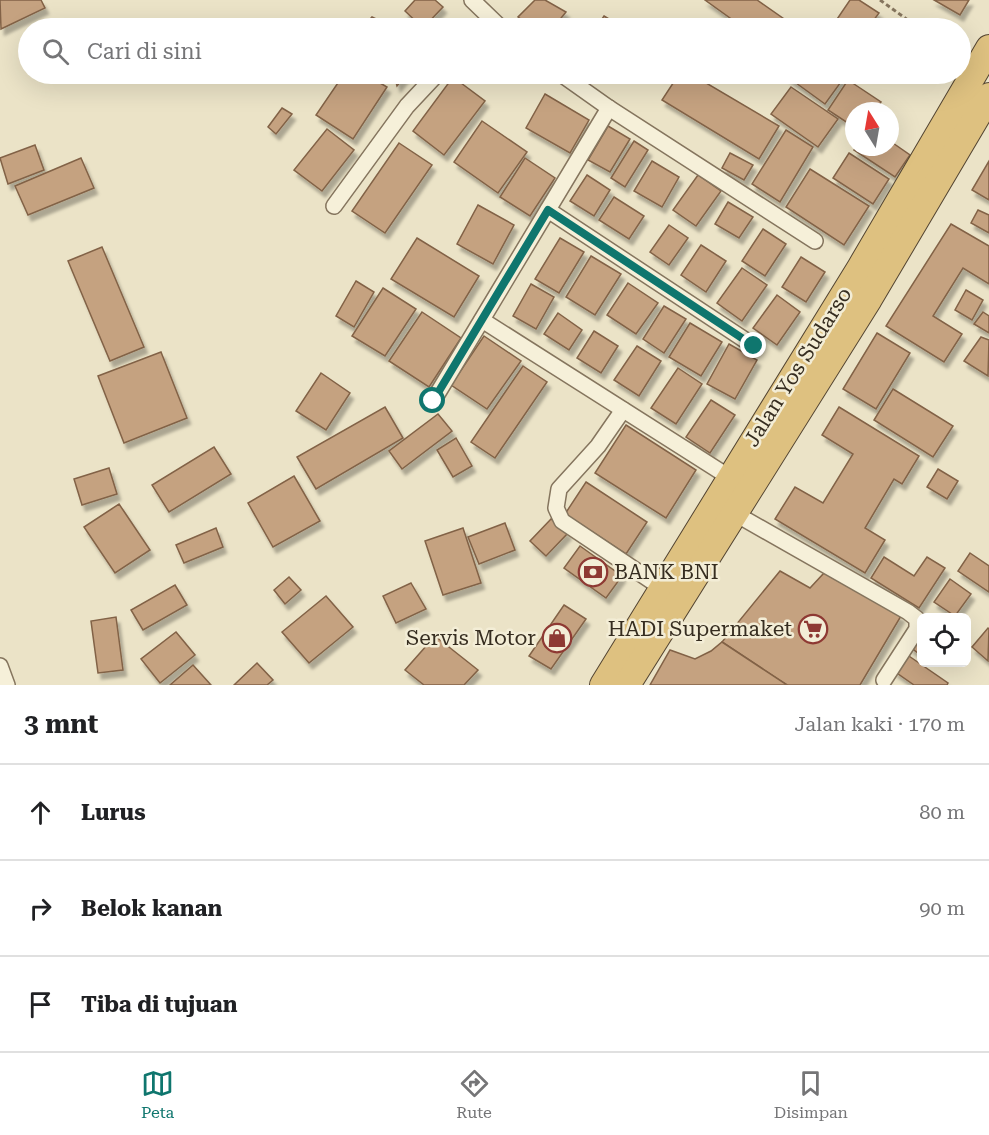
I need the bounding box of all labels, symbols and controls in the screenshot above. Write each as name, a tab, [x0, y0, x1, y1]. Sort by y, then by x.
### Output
search box	[18, 18, 971, 84]
icon: search	[39, 35, 72, 68]
text: Cari di sini	[87, 39, 202, 64]
north arrow	[845, 102, 899, 156]
street label: Jalan Yos Sudarso	[739, 283, 857, 451]
route end	[740, 332, 766, 358]
route start	[419, 387, 445, 413]
bank icon: BANK BNI	[577, 556, 609, 588]
place label: BANK BNI	[614, 560, 719, 584]
supermarket icon: HADI Supermaket	[797, 613, 829, 645]
map controls	[917, 613, 971, 667]
button: locate	[917, 613, 971, 667]
place label: HADI Supermaket	[608, 617, 792, 641]
shop icon: Servis Motor	[541, 622, 573, 654]
place label: Servis Motor	[406, 626, 536, 650]
text: 3 mnt	[24, 709, 98, 739]
text: Jalan kaki · 170 m	[794, 712, 965, 736]
icon: ahead	[24, 796, 57, 829]
text: Lurus	[81, 800, 146, 825]
text: 80 m	[919, 800, 965, 824]
icon: right	[24, 892, 57, 925]
text: Belok kanan	[81, 896, 222, 921]
text: 90 m	[919, 896, 965, 920]
icon: arrive	[24, 988, 57, 1021]
text: Tiba di tujuan	[81, 992, 237, 1017]
tab: Peta	[141, 1067, 174, 1122]
tab: Rute	[456, 1067, 492, 1122]
tab: Disimpan	[774, 1067, 848, 1122]

